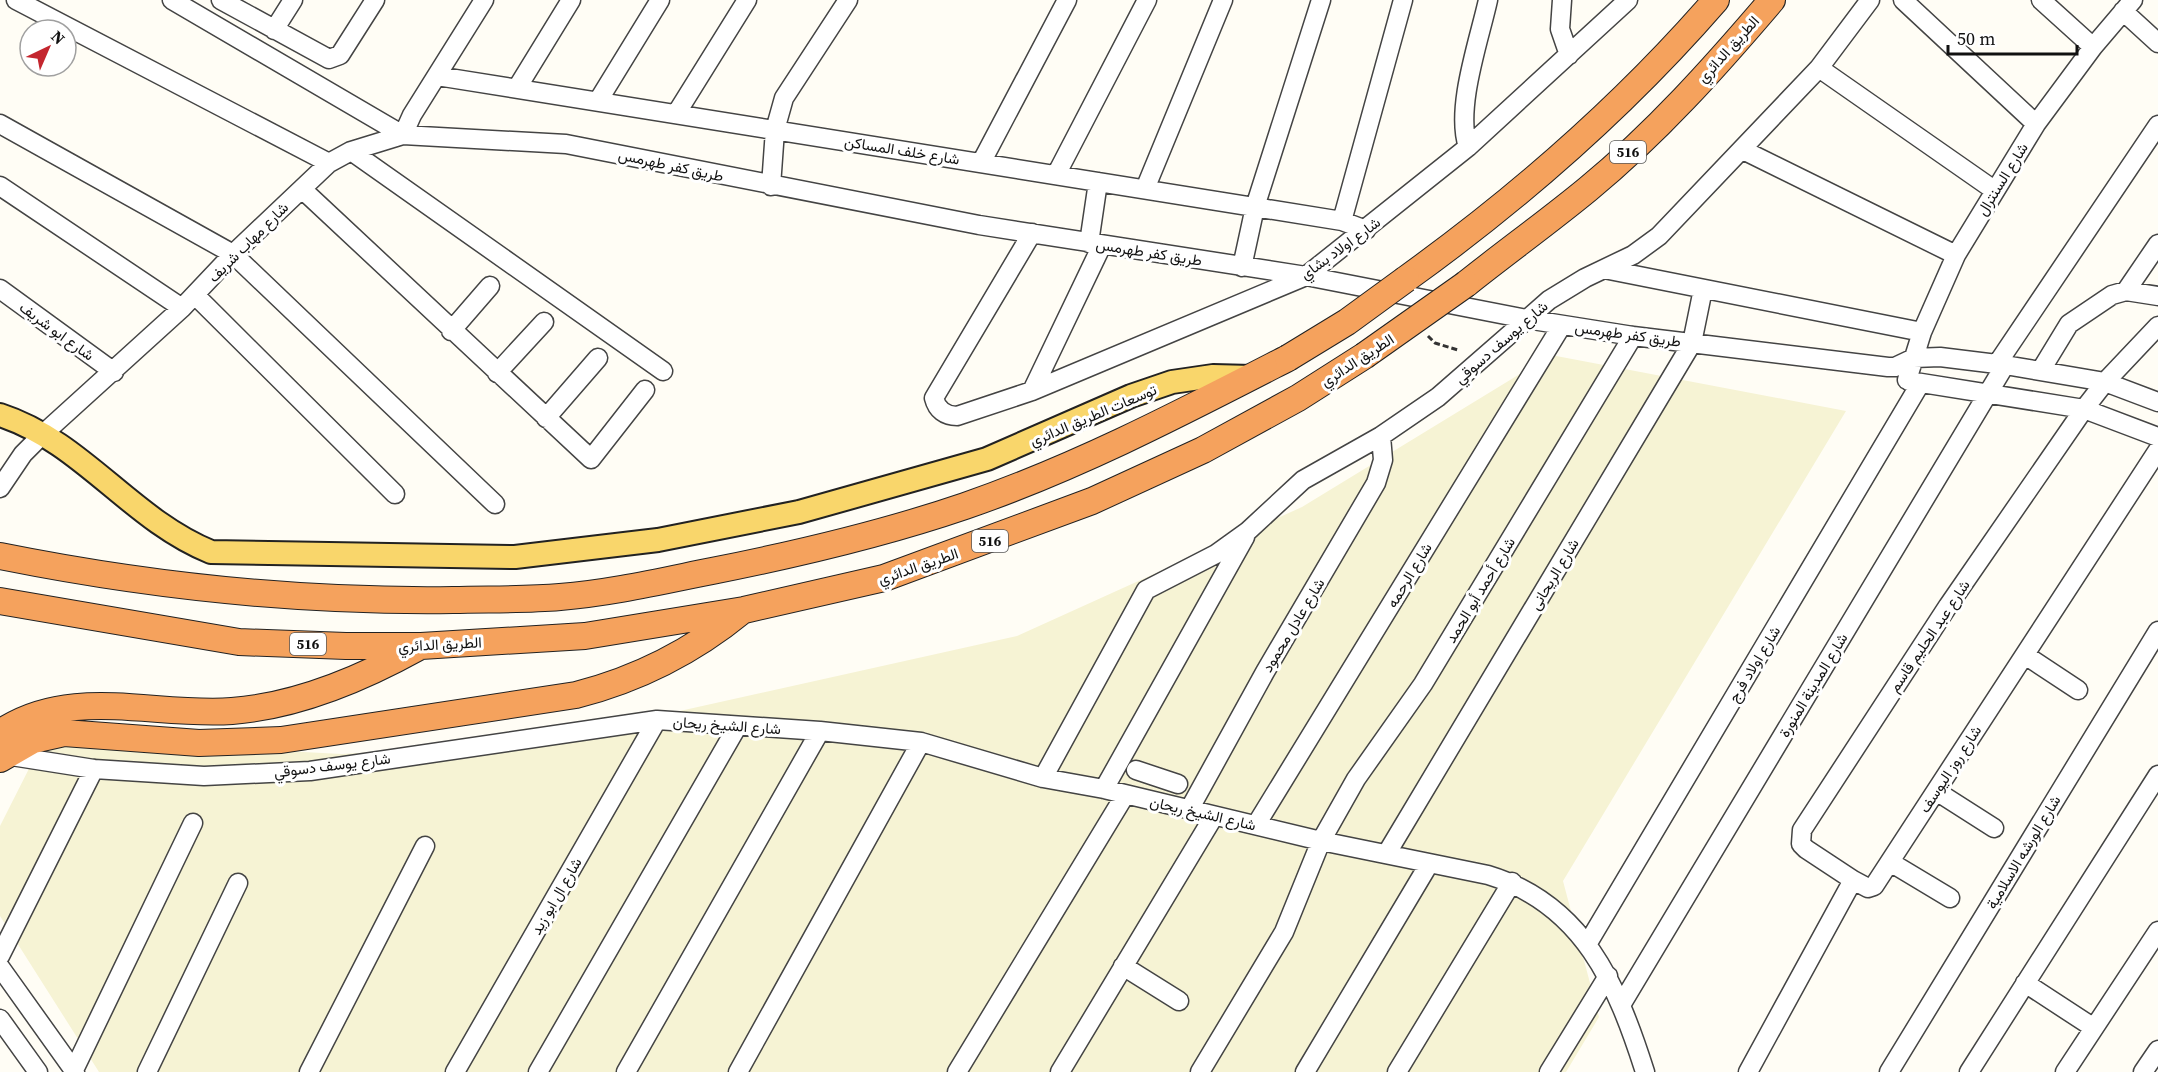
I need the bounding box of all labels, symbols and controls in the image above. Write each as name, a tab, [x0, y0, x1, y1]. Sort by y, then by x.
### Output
street label: الطريق الدائري	[1692, 11, 1766, 89]
north arrow	[18, 18, 78, 78]
scale bar	[1948, 18, 2077, 56]
text: N	[47, 25, 71, 49]
text: 50 m	[1957, 26, 1995, 51]
street label: شارع خلف المساكن	[843, 131, 961, 170]
street label: شارع السنترال	[1971, 138, 2034, 220]
road number: 516	[1610, 141, 1646, 163]
street label: طريق كفر طهرمس	[616, 144, 726, 186]
street label: شارع مهاب شريف	[203, 197, 294, 288]
street label: شارع اولاد بشاي	[1296, 212, 1386, 287]
street label: طريق كفر طهرمس	[1094, 233, 1204, 271]
street label: شارع يوسف دسوقي	[1450, 295, 1554, 391]
street label: شارع ابو شريف	[15, 297, 99, 366]
street label: طريق كفر طهرمس	[1573, 316, 1683, 352]
street label: الطريق الدائري	[1316, 328, 1399, 394]
street label: توسعات الطريق الدائري	[1026, 379, 1161, 454]
road number: 516	[972, 530, 1008, 552]
street label: شارع أحمد أبو الحمد	[1440, 533, 1521, 647]
street label: شارع الريحانى	[1524, 534, 1585, 614]
street label: شارع الرحمه	[1381, 538, 1438, 612]
street label: الطريق الدائري	[875, 542, 962, 592]
street label: شارع عادل محمود	[1257, 574, 1330, 677]
street label: شارع عبد الحليم قاسم	[1884, 575, 1975, 697]
street label: شارع اولاد فرج	[1723, 622, 1786, 707]
street label: شارع المدينة المنورة	[1774, 629, 1853, 742]
street label: الطريق الدائري	[398, 631, 482, 660]
road number: 516	[290, 633, 326, 655]
street label: شارع الشيخ ريحان	[672, 711, 782, 740]
street label: شارع روز اليوسف	[1914, 721, 1987, 817]
street label: شارع يوسف دسوقي	[272, 747, 392, 786]
street label: شارع الشيخ ريحان	[1148, 791, 1258, 836]
street label: شارع الورشه الاسلامية	[1981, 791, 2066, 913]
street label: شارع ال ابو زيد	[525, 853, 588, 939]

